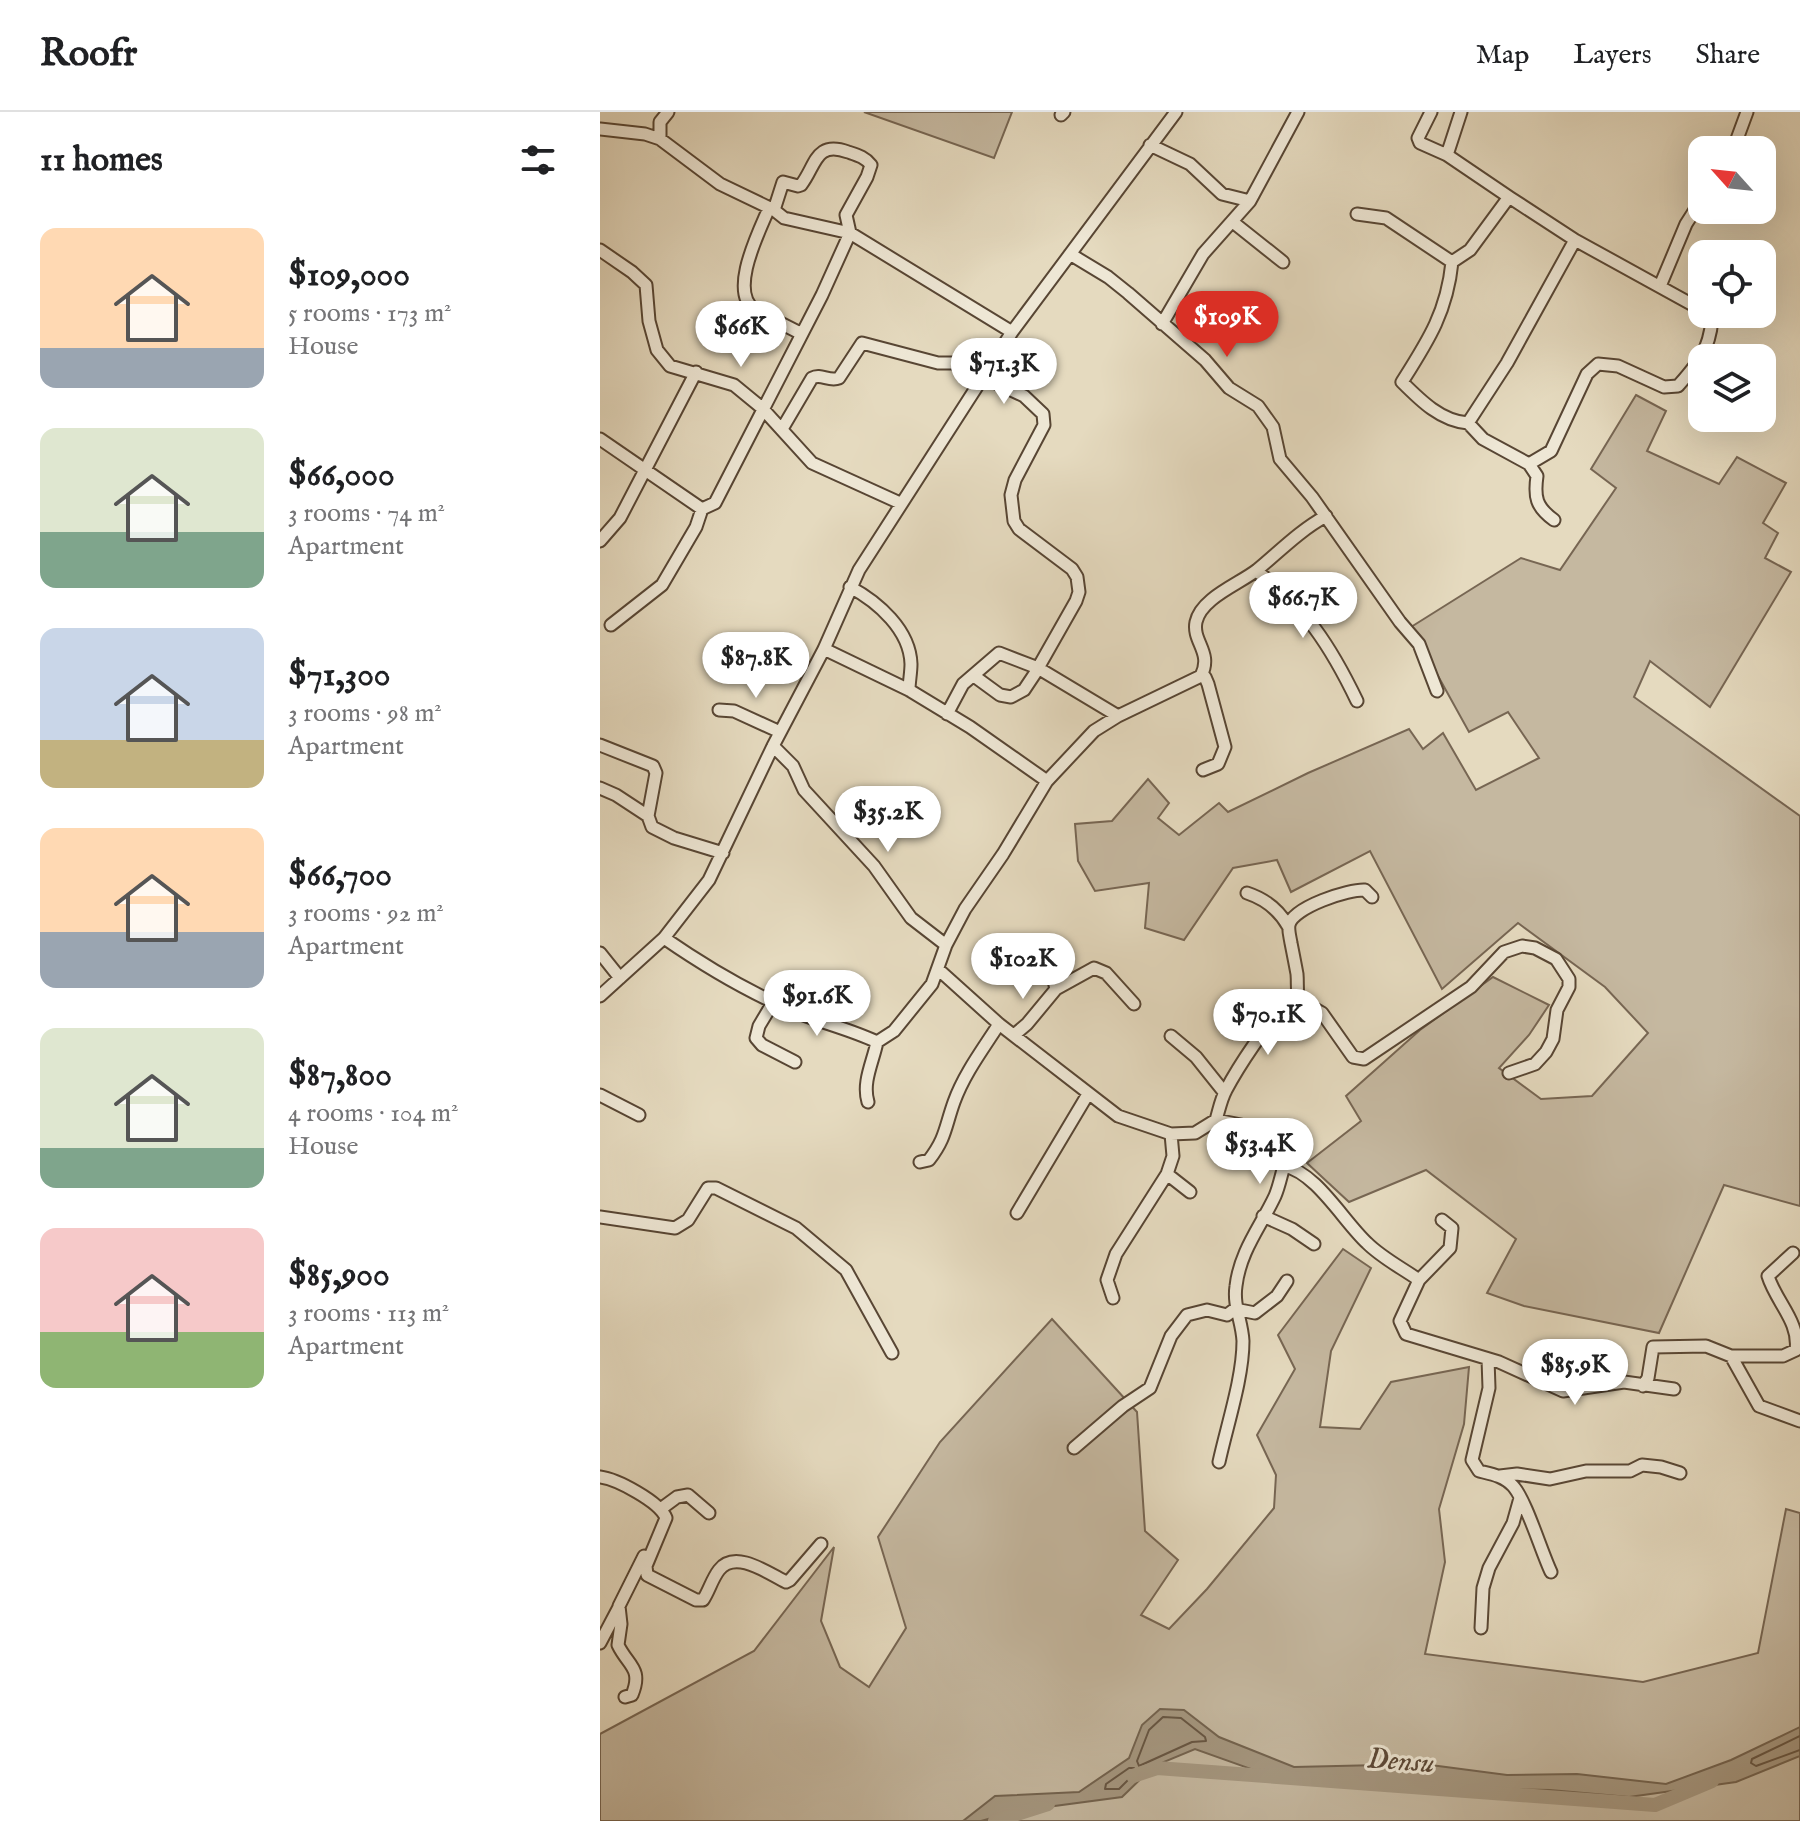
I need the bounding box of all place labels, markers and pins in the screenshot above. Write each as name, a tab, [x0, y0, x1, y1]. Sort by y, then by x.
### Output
pin: $109K	[1171, 291, 1283, 359]
pin: $66K	[694, 301, 788, 369]
pin: $71.3K	[939, 338, 1069, 406]
pin: $66.7K	[1238, 572, 1368, 640]
pin: $87.8K	[691, 632, 821, 700]
pin: $35.2K	[823, 786, 953, 854]
pin: $102K	[967, 933, 1079, 1001]
pin: $91.6K	[752, 970, 882, 1038]
pin: $70.1K	[1203, 989, 1333, 1057]
pin: $53.4K	[1195, 1118, 1325, 1186]
pin: $85.9K	[1510, 1339, 1640, 1407]

